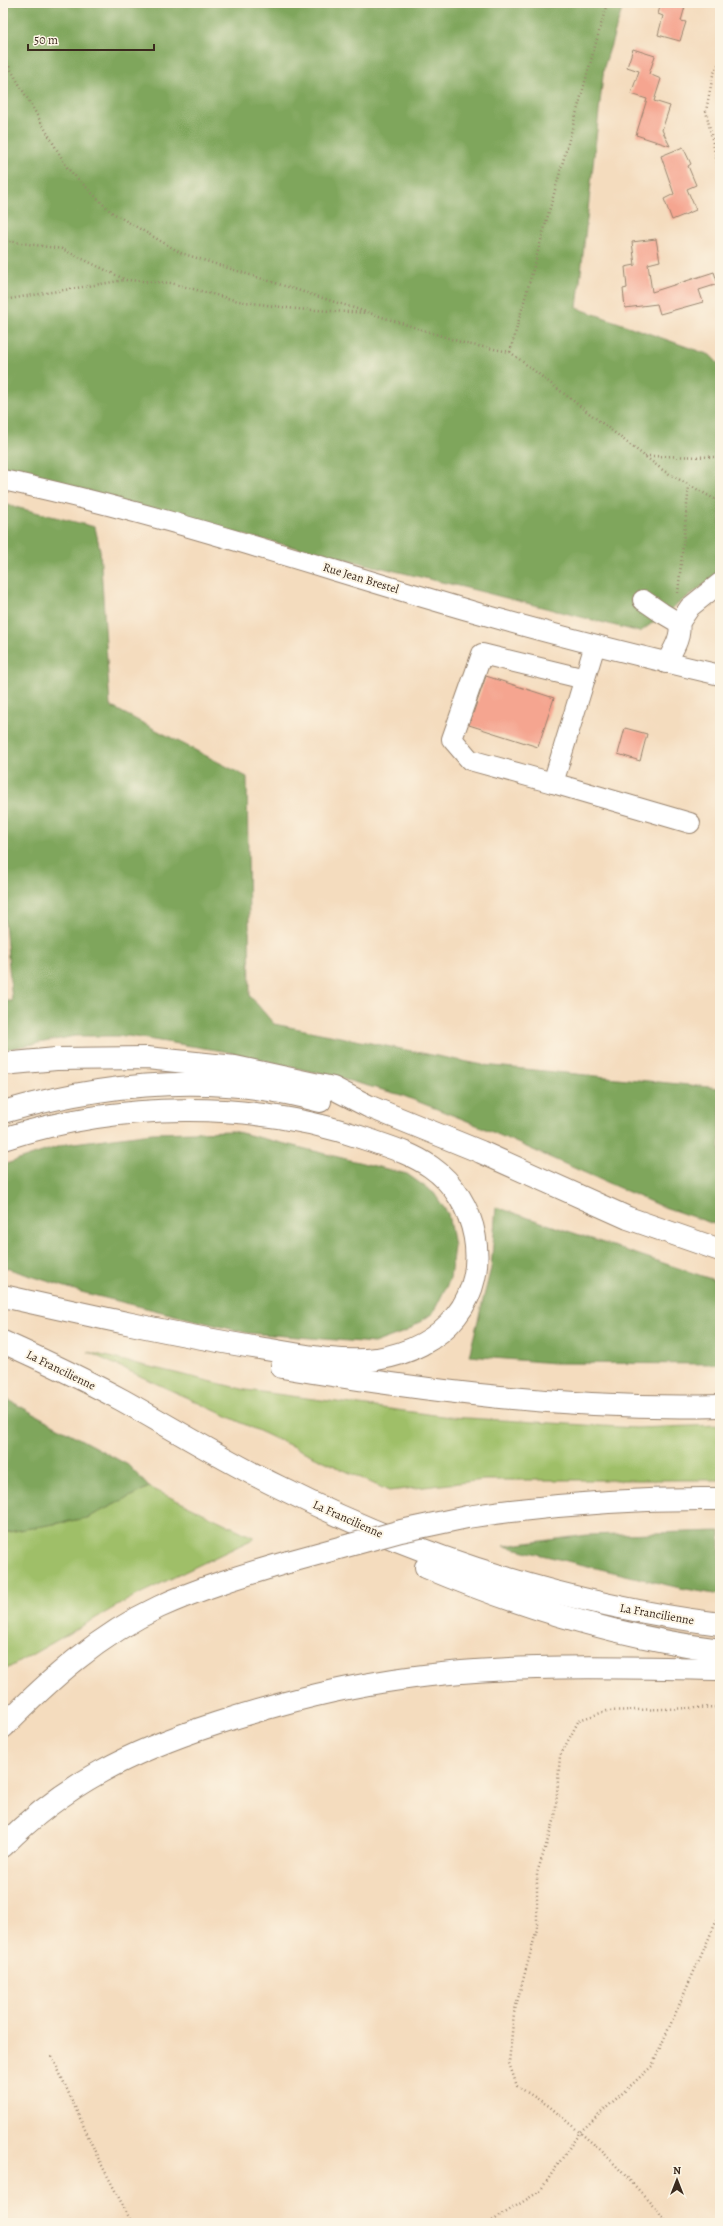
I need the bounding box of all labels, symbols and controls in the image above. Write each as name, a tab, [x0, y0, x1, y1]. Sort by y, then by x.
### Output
scale bar	[28, 26, 154, 52]
text: 50 m	[34, 32, 58, 48]
street label: Rue Jean Brestel	[321, 559, 401, 597]
street label: La Francilienne	[24, 1346, 98, 1394]
street label: La Francilienne	[310, 1496, 386, 1542]
street label: La Francilienne	[619, 1600, 695, 1628]
north arrow	[657, 2160, 697, 2200]
text: N	[673, 2163, 681, 2178]

